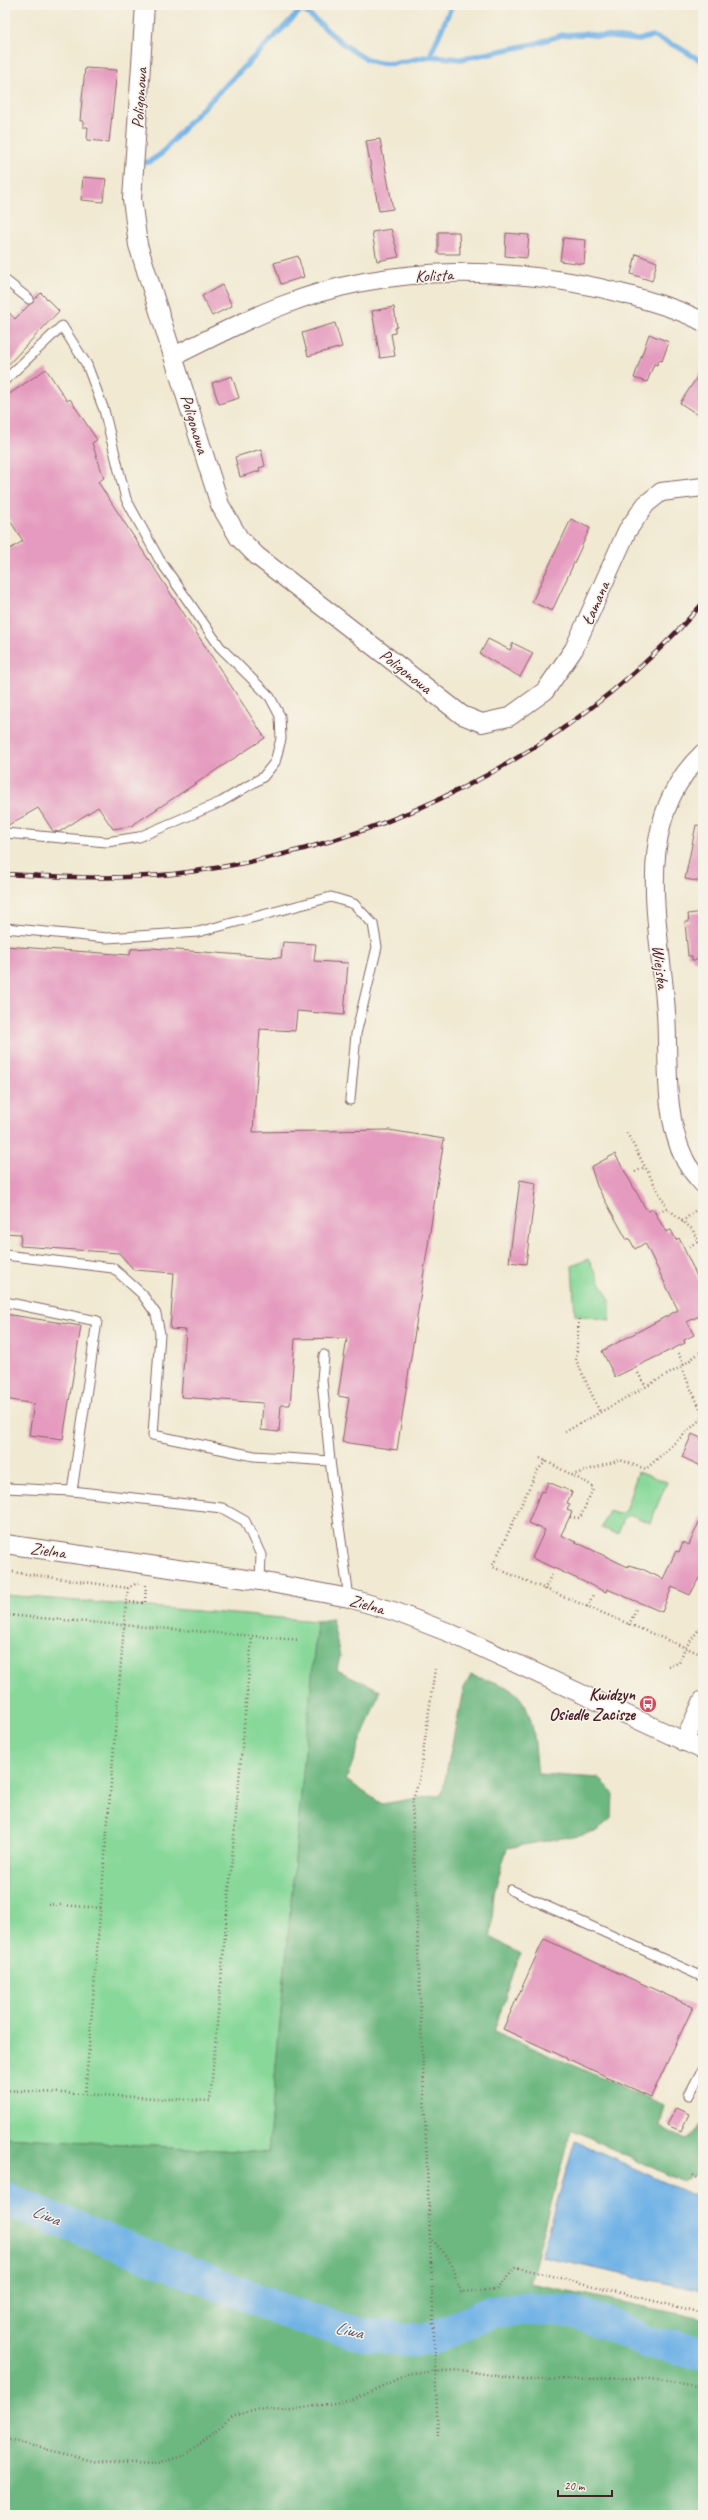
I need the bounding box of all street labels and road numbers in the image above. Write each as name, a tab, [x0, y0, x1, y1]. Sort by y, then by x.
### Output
street label: Poligonowa	[127, 66, 152, 129]
street label: Kolista	[414, 264, 456, 287]
street label: Poligonowa	[176, 392, 214, 457]
street label: Łamana	[577, 576, 615, 628]
street label: Poligonowa	[375, 644, 437, 699]
street label: Wiejska	[647, 944, 674, 992]
street label: Zielna	[29, 1538, 69, 1564]
street label: Zielna	[347, 1590, 389, 1620]

